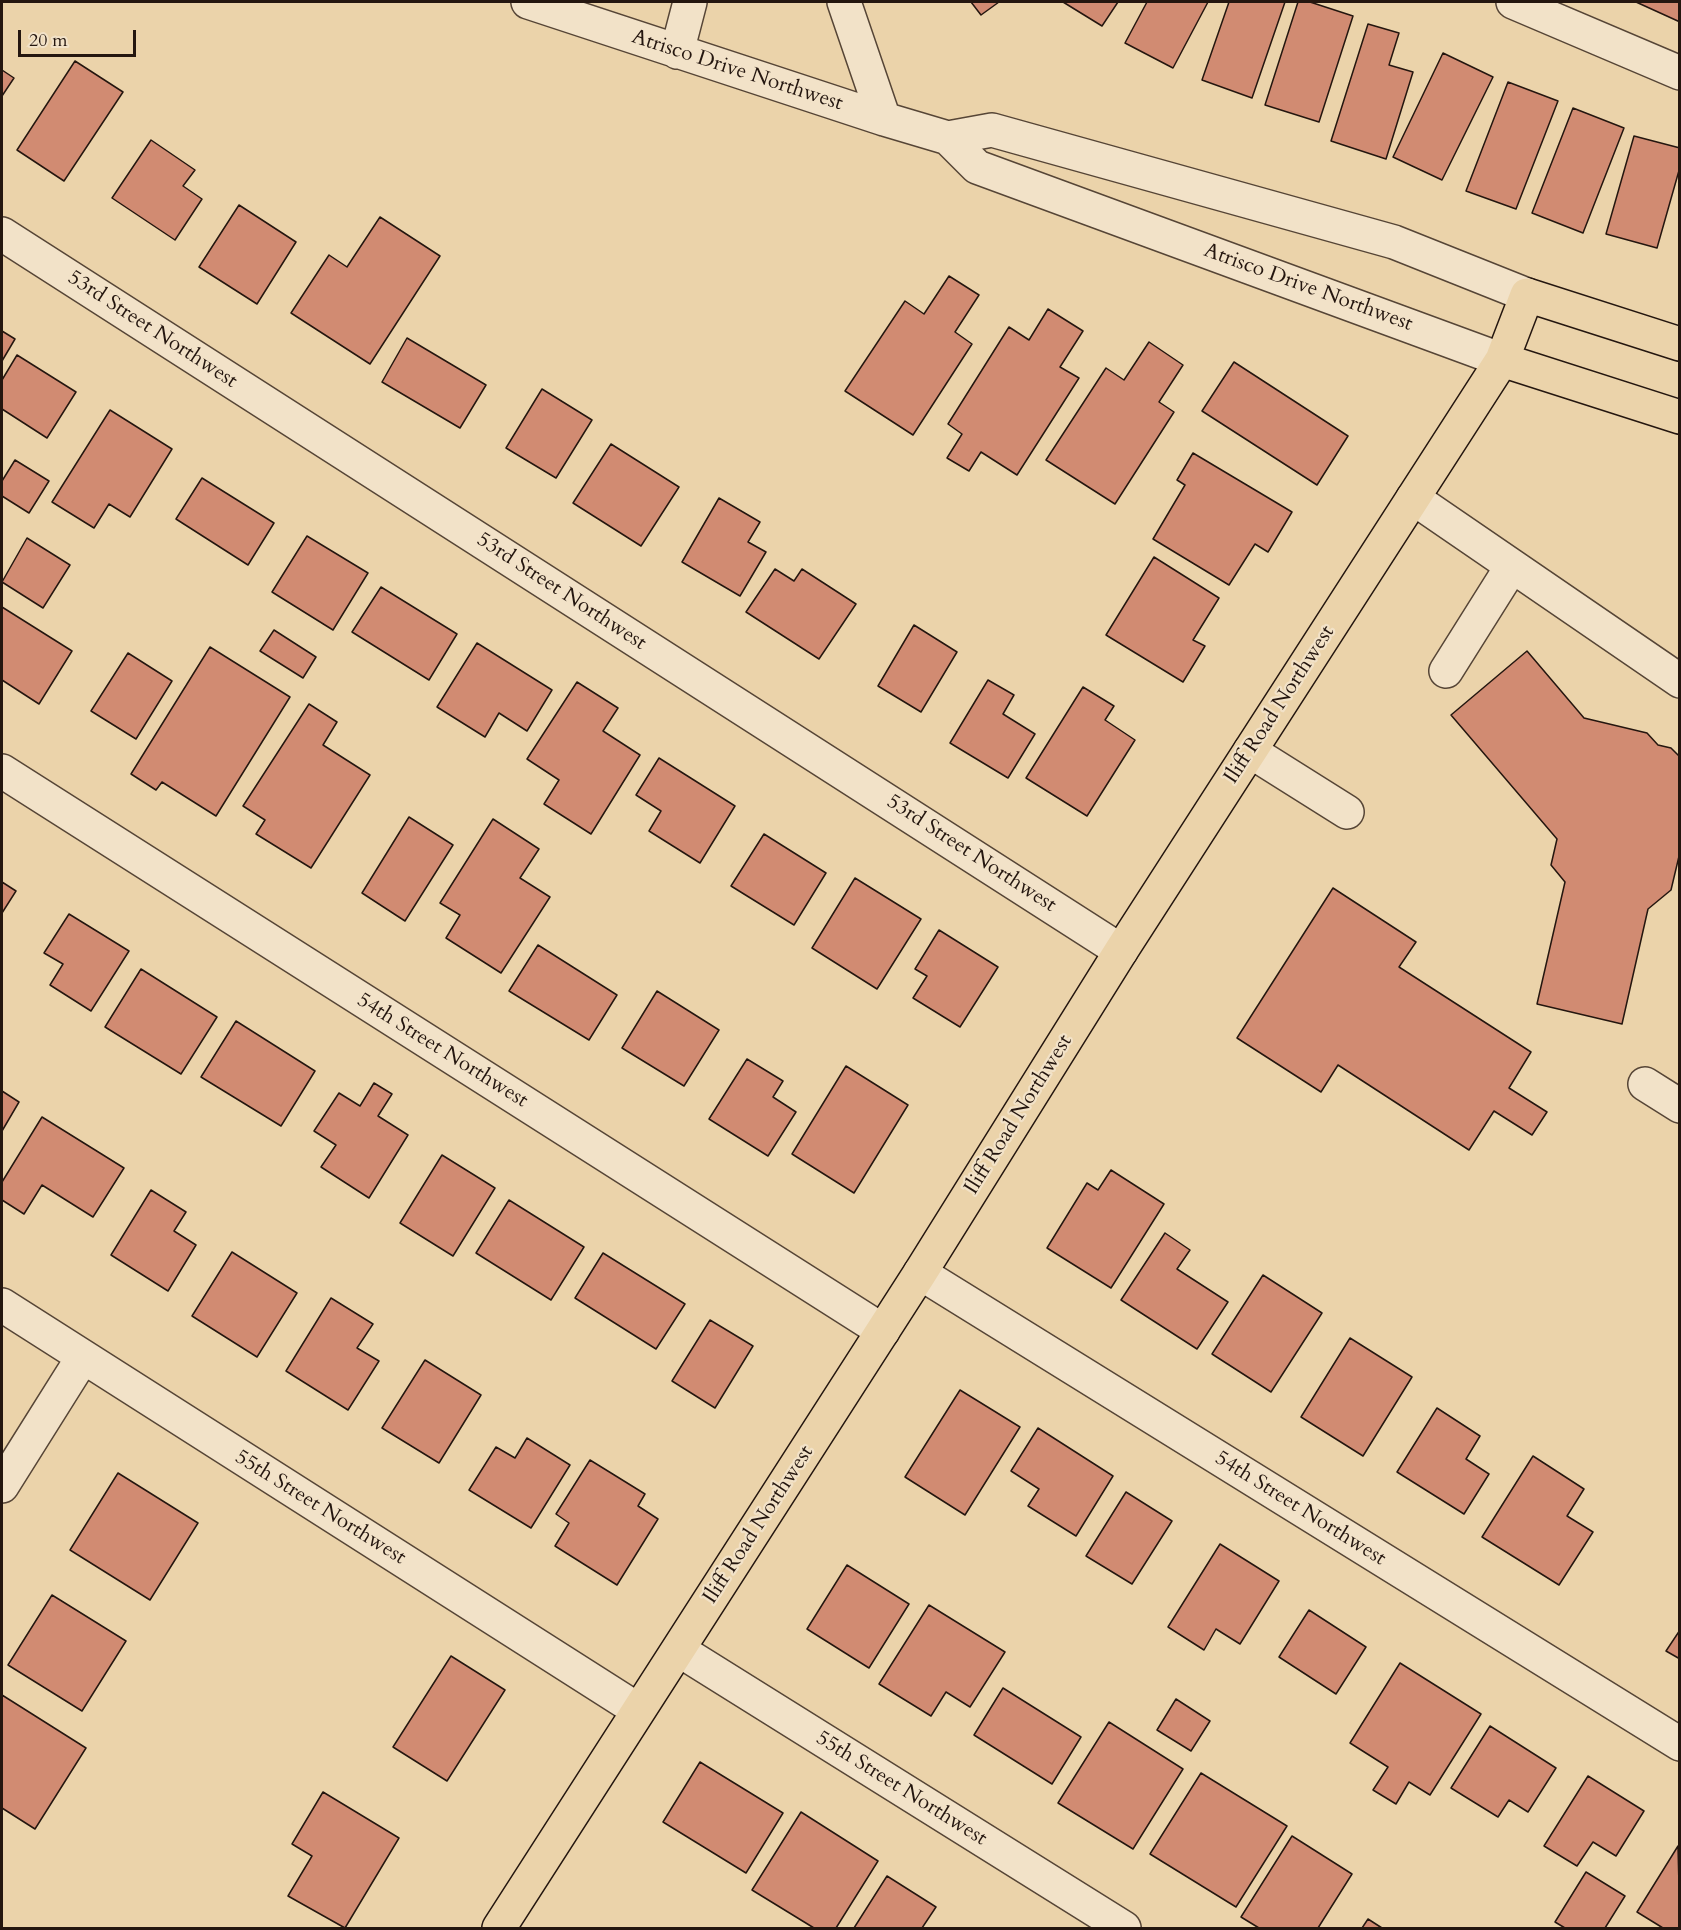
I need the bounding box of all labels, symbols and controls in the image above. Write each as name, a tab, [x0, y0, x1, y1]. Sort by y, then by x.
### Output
scale bar	[21, 18, 140, 56]
street label: Atrisco Drive Northwest	[628, 25, 846, 117]
text: 20 m	[29, 28, 68, 53]
street label: Atrisco Drive Northwest	[1200, 238, 1416, 338]
street label: 53rd Street Northwest	[62, 266, 242, 394]
street label: 53rd Street Northwest	[471, 528, 651, 656]
street label: Iliff Road Northwest	[1219, 621, 1341, 789]
street label: 53rd Street Northwest	[881, 790, 1061, 918]
street label: 54th Street Northwest	[352, 988, 532, 1114]
street label: Iliff Road Northwest	[960, 1030, 1078, 1200]
street label: Iliff Road Northwest	[698, 1441, 820, 1609]
street label: 55th Street Northwest	[230, 1445, 410, 1571]
street label: 54th Street Northwest	[1210, 1446, 1390, 1572]
street label: 55th Street Northwest	[811, 1726, 991, 1852]

